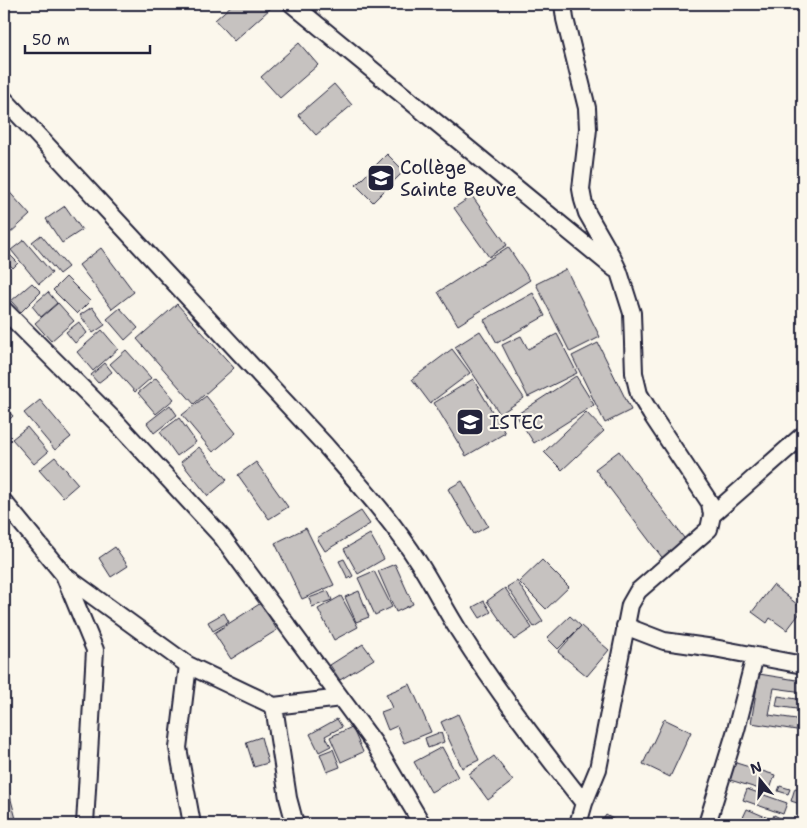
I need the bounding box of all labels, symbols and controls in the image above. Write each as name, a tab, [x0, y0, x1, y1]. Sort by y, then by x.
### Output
scale bar	[25, 22, 150, 54]
text: 50 m	[32, 30, 70, 50]
place label: Collège Sainte Beuve	[400, 155, 517, 202]
school or university icon: Collège Sainte Beuve	[366, 163, 396, 193]
school or university icon: ISTEC	[455, 407, 485, 437]
place label: ISTEC	[489, 410, 544, 435]
north arrow	[734, 756, 784, 806]
text: N	[748, 757, 764, 778]

